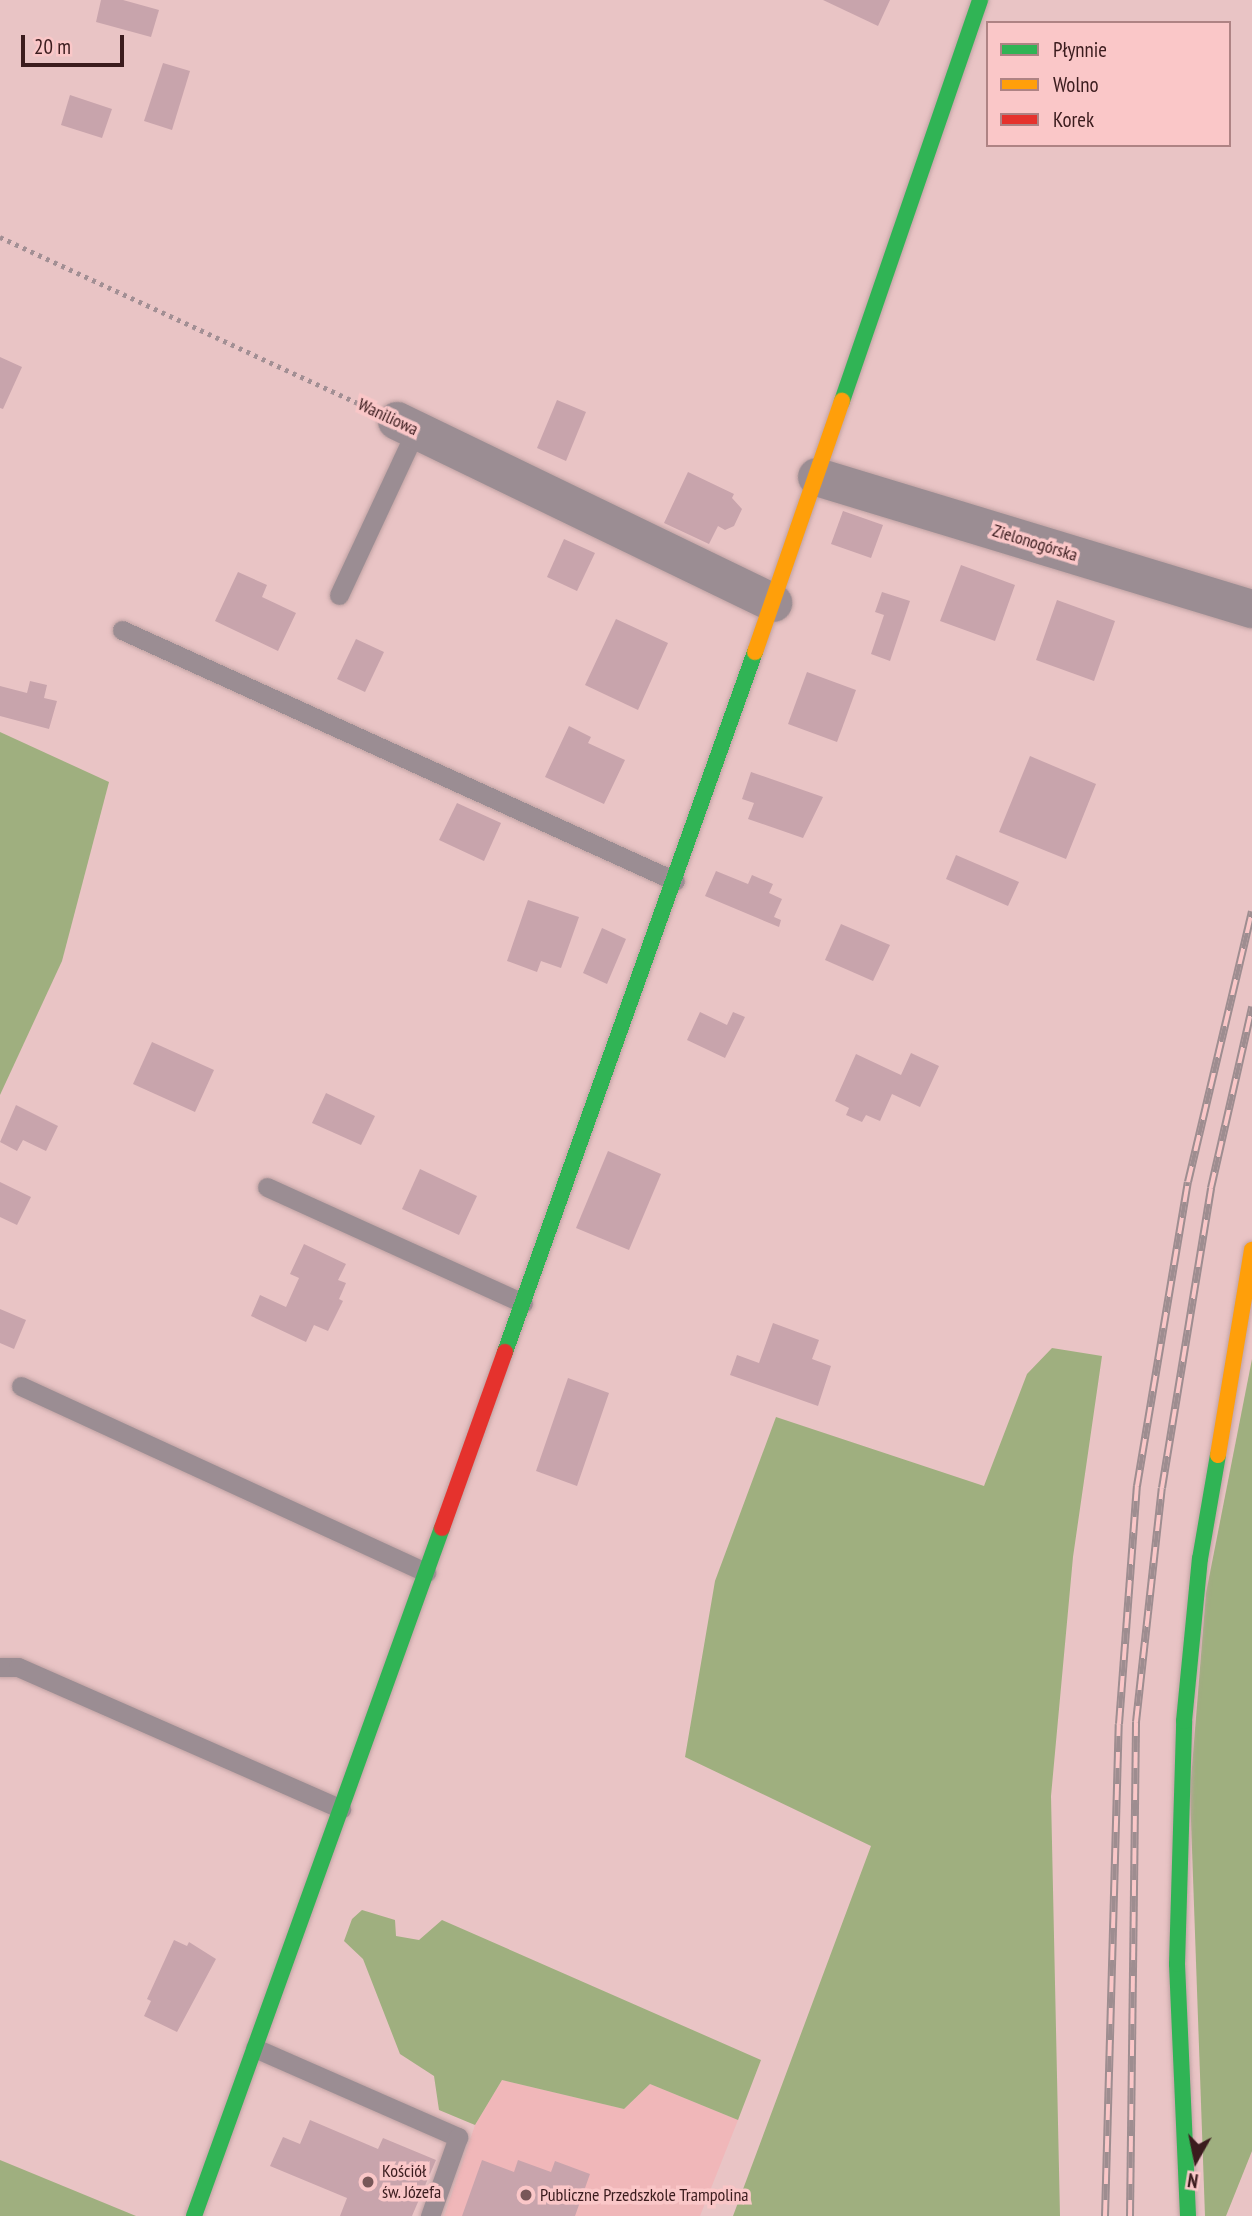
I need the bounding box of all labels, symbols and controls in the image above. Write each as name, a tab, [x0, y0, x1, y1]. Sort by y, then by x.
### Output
scale bar	[24, 21, 128, 65]
legend	[986, 21, 1231, 147]
text: 20 m	[34, 33, 71, 60]
text: Płynnie	[1053, 36, 1107, 63]
text: Wolno	[1053, 71, 1099, 98]
text: Korek	[1053, 106, 1094, 133]
street label: Waniliowa	[354, 394, 422, 440]
street label: Zielonogórska	[990, 520, 1080, 566]
north arrow	[1161, 2125, 1231, 2195]
place label: Kościół św. Józefa	[382, 2161, 442, 2204]
text: N	[1186, 2168, 1200, 2193]
marker: Kościół św. Józefa	[360, 2174, 376, 2190]
place label: Publiczne Przedszkole Trampolina	[540, 2184, 749, 2206]
marker: Publiczne Przedszkole Trampolina	[518, 2187, 534, 2203]

